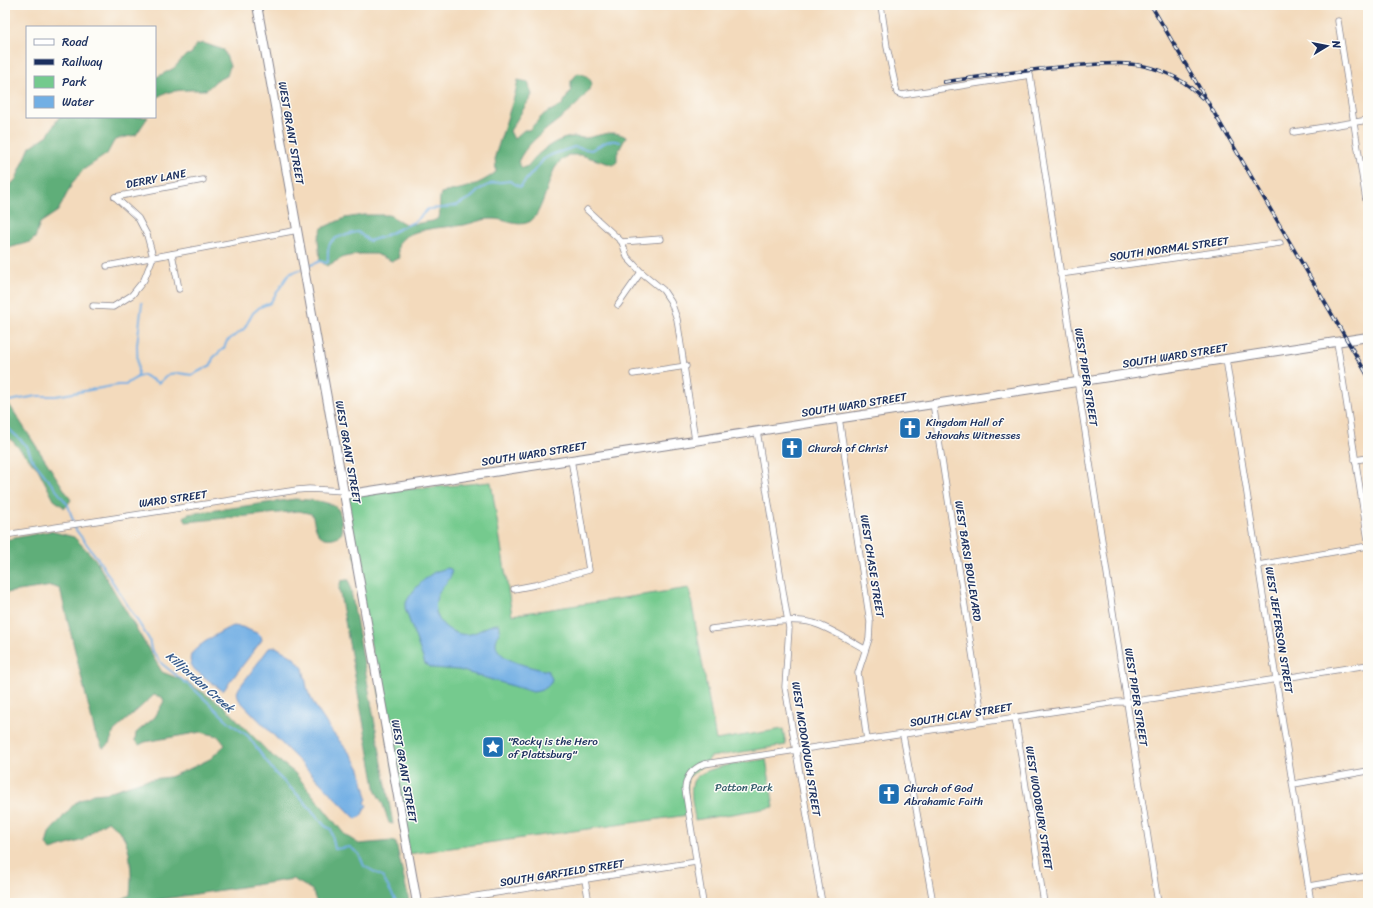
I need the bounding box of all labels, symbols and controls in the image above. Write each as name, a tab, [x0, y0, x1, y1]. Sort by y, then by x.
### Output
legend	[26, 26, 156, 118]
north arrow	[1307, 26, 1347, 66]
text: Road	[62, 31, 89, 53]
text: N	[1326, 38, 1346, 50]
text: Railway	[62, 51, 103, 73]
text: Park	[62, 71, 87, 93]
street label: WEST GRANT STREET	[273, 80, 310, 187]
text: Water	[62, 91, 95, 113]
street label: DERRY LANE	[124, 164, 189, 194]
street label: SOUTH NORMAL STREET	[1108, 231, 1231, 267]
street label: WEST PIPER STREET	[1069, 326, 1103, 428]
street label: SOUTH WARD STREET	[1121, 338, 1230, 374]
street label: SOUTH WARD STREET	[800, 387, 909, 423]
street label: WEST GRANT STREET	[330, 399, 367, 506]
place label: Kingdom Hall of Jehovahs Witnesses	[925, 413, 1021, 445]
church icon: Kingdom Hall of Jehovahs Witnesses	[897, 415, 923, 441]
church icon: Church of Christ	[779, 435, 805, 461]
street label: SOUTH WARD STREET	[480, 436, 589, 472]
place label: Church of Christ	[808, 439, 889, 458]
street label: WARD STREET	[138, 485, 209, 513]
street label: WEST BARSI BOULEVARD	[949, 499, 987, 623]
street label: WEST CHASE STREET	[854, 513, 890, 620]
street label: WEST JEFFERSON STREET	[1260, 565, 1299, 696]
water label: Killjordan Creek	[161, 646, 241, 719]
street label: WEST PIPER STREET	[1119, 646, 1153, 748]
street label: WEST MCDONOUGH STREET	[786, 680, 826, 819]
street label: SOUTH CLAY STREET	[908, 697, 1014, 732]
street label: WEST GRANT STREET	[386, 718, 423, 825]
place label: "Rocky is the Hero of Plattsburg"	[508, 732, 598, 764]
place icon: "Rocky is the Hero of Plattsburg"	[480, 734, 506, 760]
street label: WEST WOODBURY STREET	[1020, 745, 1058, 872]
park label: Patton Park	[715, 778, 773, 797]
place label: Church of God Abrahamic Faith	[903, 779, 983, 811]
church icon: Church of God Abrahamic Faith	[876, 781, 902, 807]
street label: SOUTH GARFIELD STREET	[498, 854, 626, 892]

